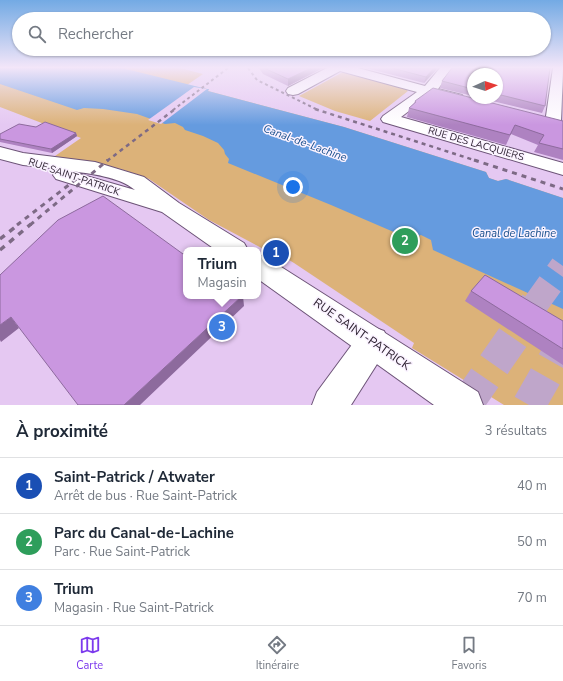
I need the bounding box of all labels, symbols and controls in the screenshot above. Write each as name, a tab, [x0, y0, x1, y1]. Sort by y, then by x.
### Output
search box	[12, 12, 551, 56]
icon: search	[26, 23, 48, 45]
text: Rechercher	[58, 24, 133, 44]
north arrow	[467, 68, 503, 104]
water label: Canal-de-Lachine	[261, 121, 349, 165]
street label: RUE DES LACQUIERS	[426, 124, 526, 164]
street label: RUE SAINT-PATRICK	[26, 155, 122, 199]
your location	[283, 177, 303, 197]
pin: 2	[392, 226, 418, 256]
water label: Canal de Lachine	[472, 226, 556, 241]
pin: 1	[263, 238, 289, 268]
popup	[183, 247, 261, 299]
text: Trium	[197, 254, 237, 274]
text: Magasin	[197, 274, 247, 292]
street label: RUE SAINT-PATRICK	[310, 294, 414, 374]
pin: 3	[209, 312, 235, 342]
text: À proximité	[16, 420, 108, 443]
text: 3 résultats	[485, 422, 547, 440]
text: Saint-Patrick / Atwater	[54, 467, 215, 487]
text: 1	[25, 477, 33, 495]
text: 40 m	[517, 477, 547, 495]
text: Arrêt de bus · Rue Saint-Patrick	[54, 487, 237, 505]
text: Parc du Canal-de-Lachine	[54, 523, 234, 543]
text: 2	[25, 533, 33, 551]
text: 50 m	[517, 533, 547, 551]
text: Parc · Rue Saint-Patrick	[54, 543, 190, 561]
text: Trium	[54, 579, 94, 599]
text: 3	[25, 589, 33, 607]
text: 70 m	[517, 589, 547, 607]
text: Magasin · Rue Saint-Patrick	[54, 599, 214, 617]
tab: Carte	[76, 634, 103, 673]
tab: Itinéraire	[256, 634, 299, 673]
tab: Favoris	[452, 634, 487, 673]

